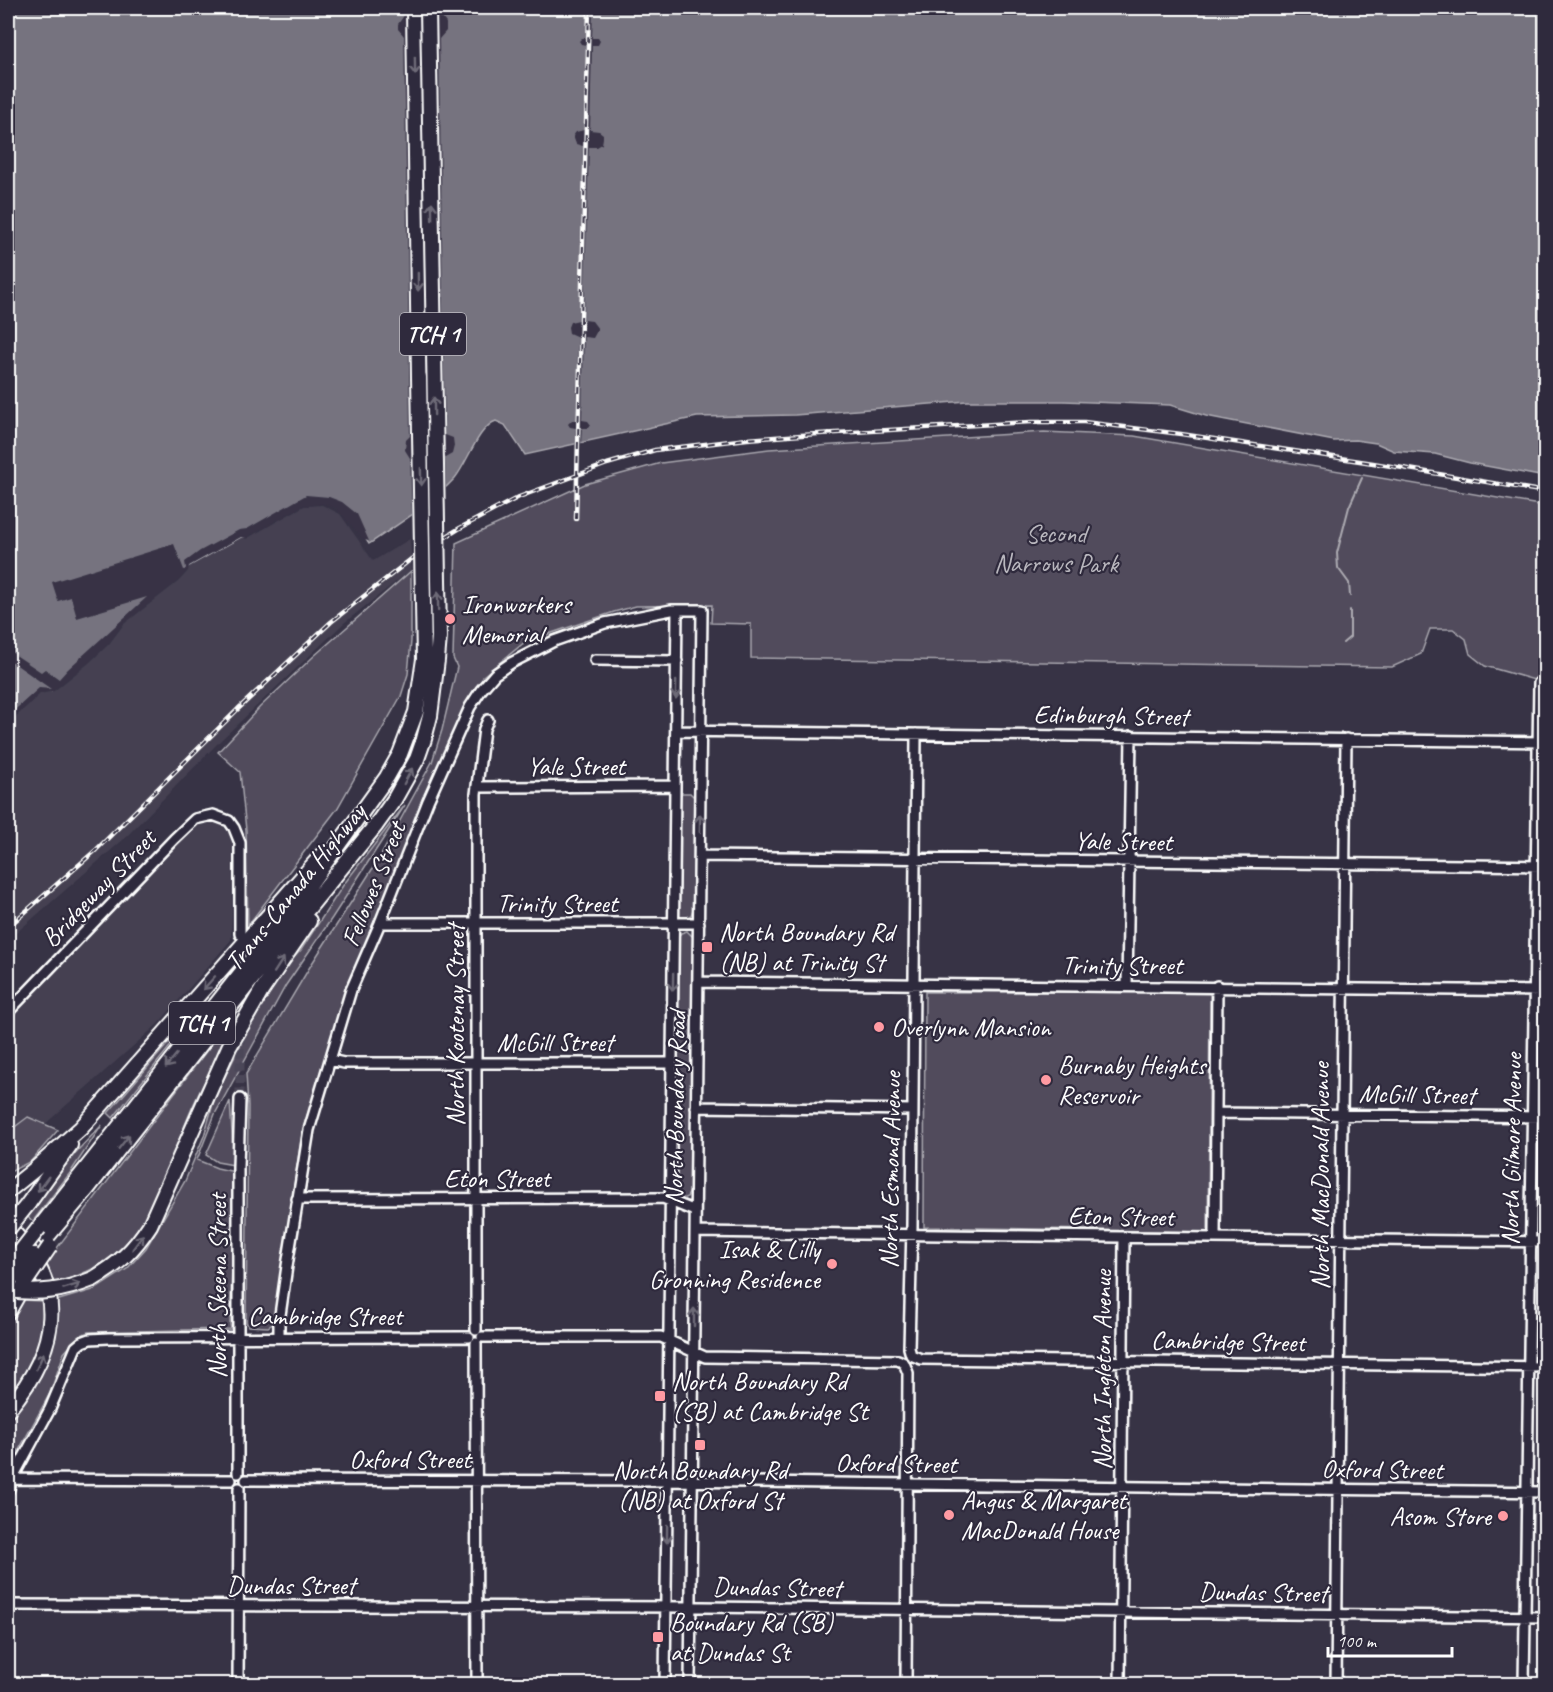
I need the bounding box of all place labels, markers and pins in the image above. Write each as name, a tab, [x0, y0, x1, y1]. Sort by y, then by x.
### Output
place label: Ironworkers Memorial	[462, 588, 573, 651]
marker: Ironworkers Memorial	[443, 612, 457, 626]
place label: North Boundary Rd (NB) at Trinity St	[719, 916, 897, 979]
marker: North Boundary Rd (NB) at Trinity St	[700, 940, 714, 954]
place label: Overlynn Mansion	[891, 1011, 1052, 1044]
marker: Overlynn Mansion	[872, 1020, 886, 1034]
place label: Burnaby Heights Reservoir	[1058, 1049, 1208, 1112]
marker: Burnaby Heights Reservoir	[1039, 1073, 1053, 1087]
place label: Isak & Lilly Gronning Residence	[649, 1233, 822, 1296]
marker: Isak & Lilly Gronning Residence	[825, 1257, 839, 1271]
place label: North Boundary Rd (SB) at Cambridge St	[672, 1365, 870, 1428]
marker: North Boundary Rd (SB) at Cambridge St	[653, 1389, 667, 1403]
marker: North Boundary Rd (NB) at Oxford St	[693, 1438, 707, 1452]
place label: North Boundary Rd (NB) at Oxford St	[613, 1454, 791, 1517]
place label: Angus & Margaret MacDonald House	[961, 1484, 1128, 1547]
place label: Asom Store	[1390, 1500, 1493, 1533]
marker: Angus & Margaret MacDonald House	[942, 1508, 956, 1522]
marker: Asom Store	[1496, 1509, 1510, 1523]
place label: Boundary Rd (SB) at Dundas St	[670, 1606, 834, 1669]
marker: Boundary Rd (SB) at Dundas St	[651, 1630, 665, 1644]

